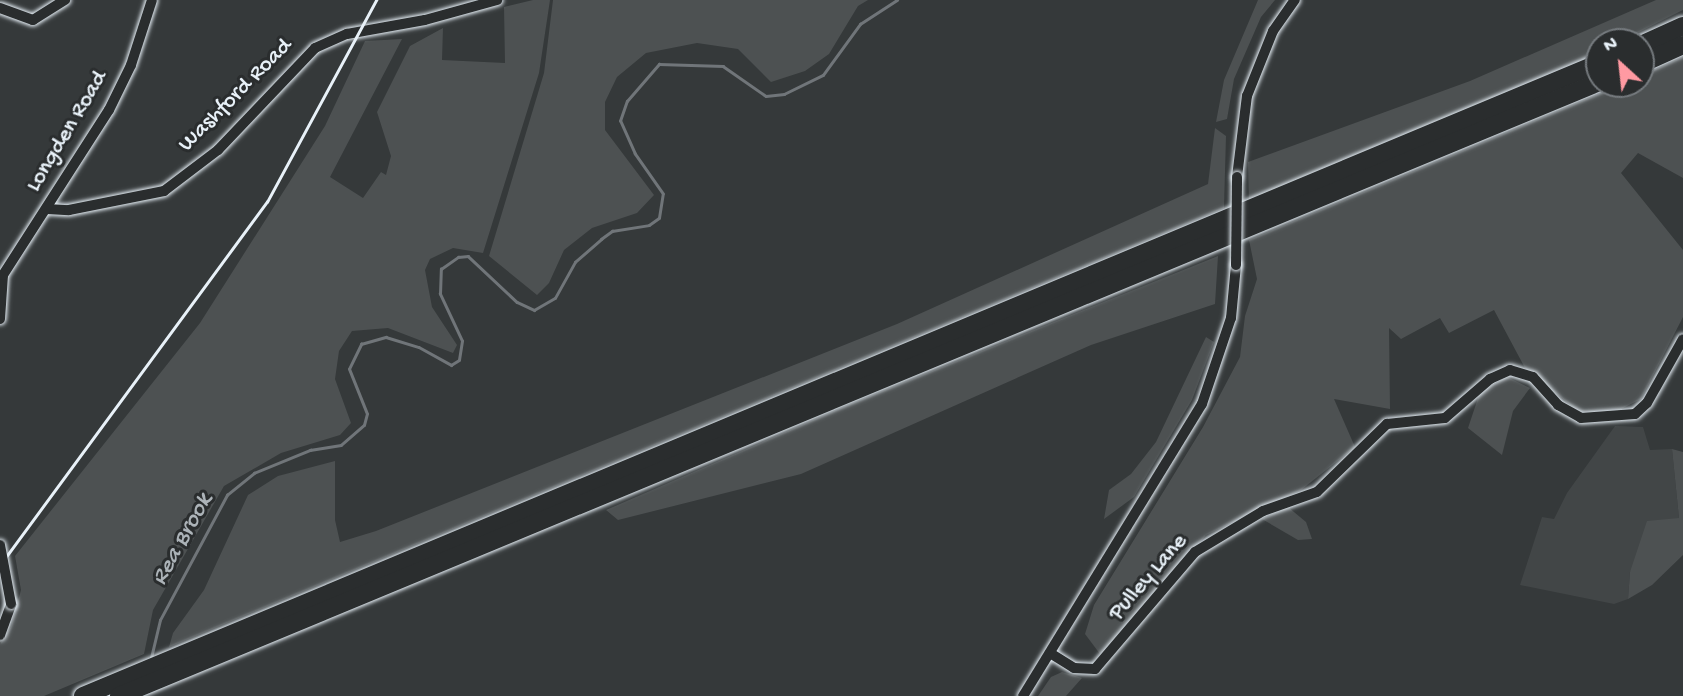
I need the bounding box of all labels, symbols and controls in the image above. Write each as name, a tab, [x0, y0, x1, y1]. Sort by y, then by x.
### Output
north arrow	[1585, 28, 1655, 98]
street label: Washford Road	[173, 33, 299, 159]
text: N	[1600, 33, 1622, 59]
street label: Longden Road	[21, 66, 115, 198]
water label: Rea Brook	[146, 489, 220, 591]
street label: Pulley Lane	[1104, 529, 1194, 627]

